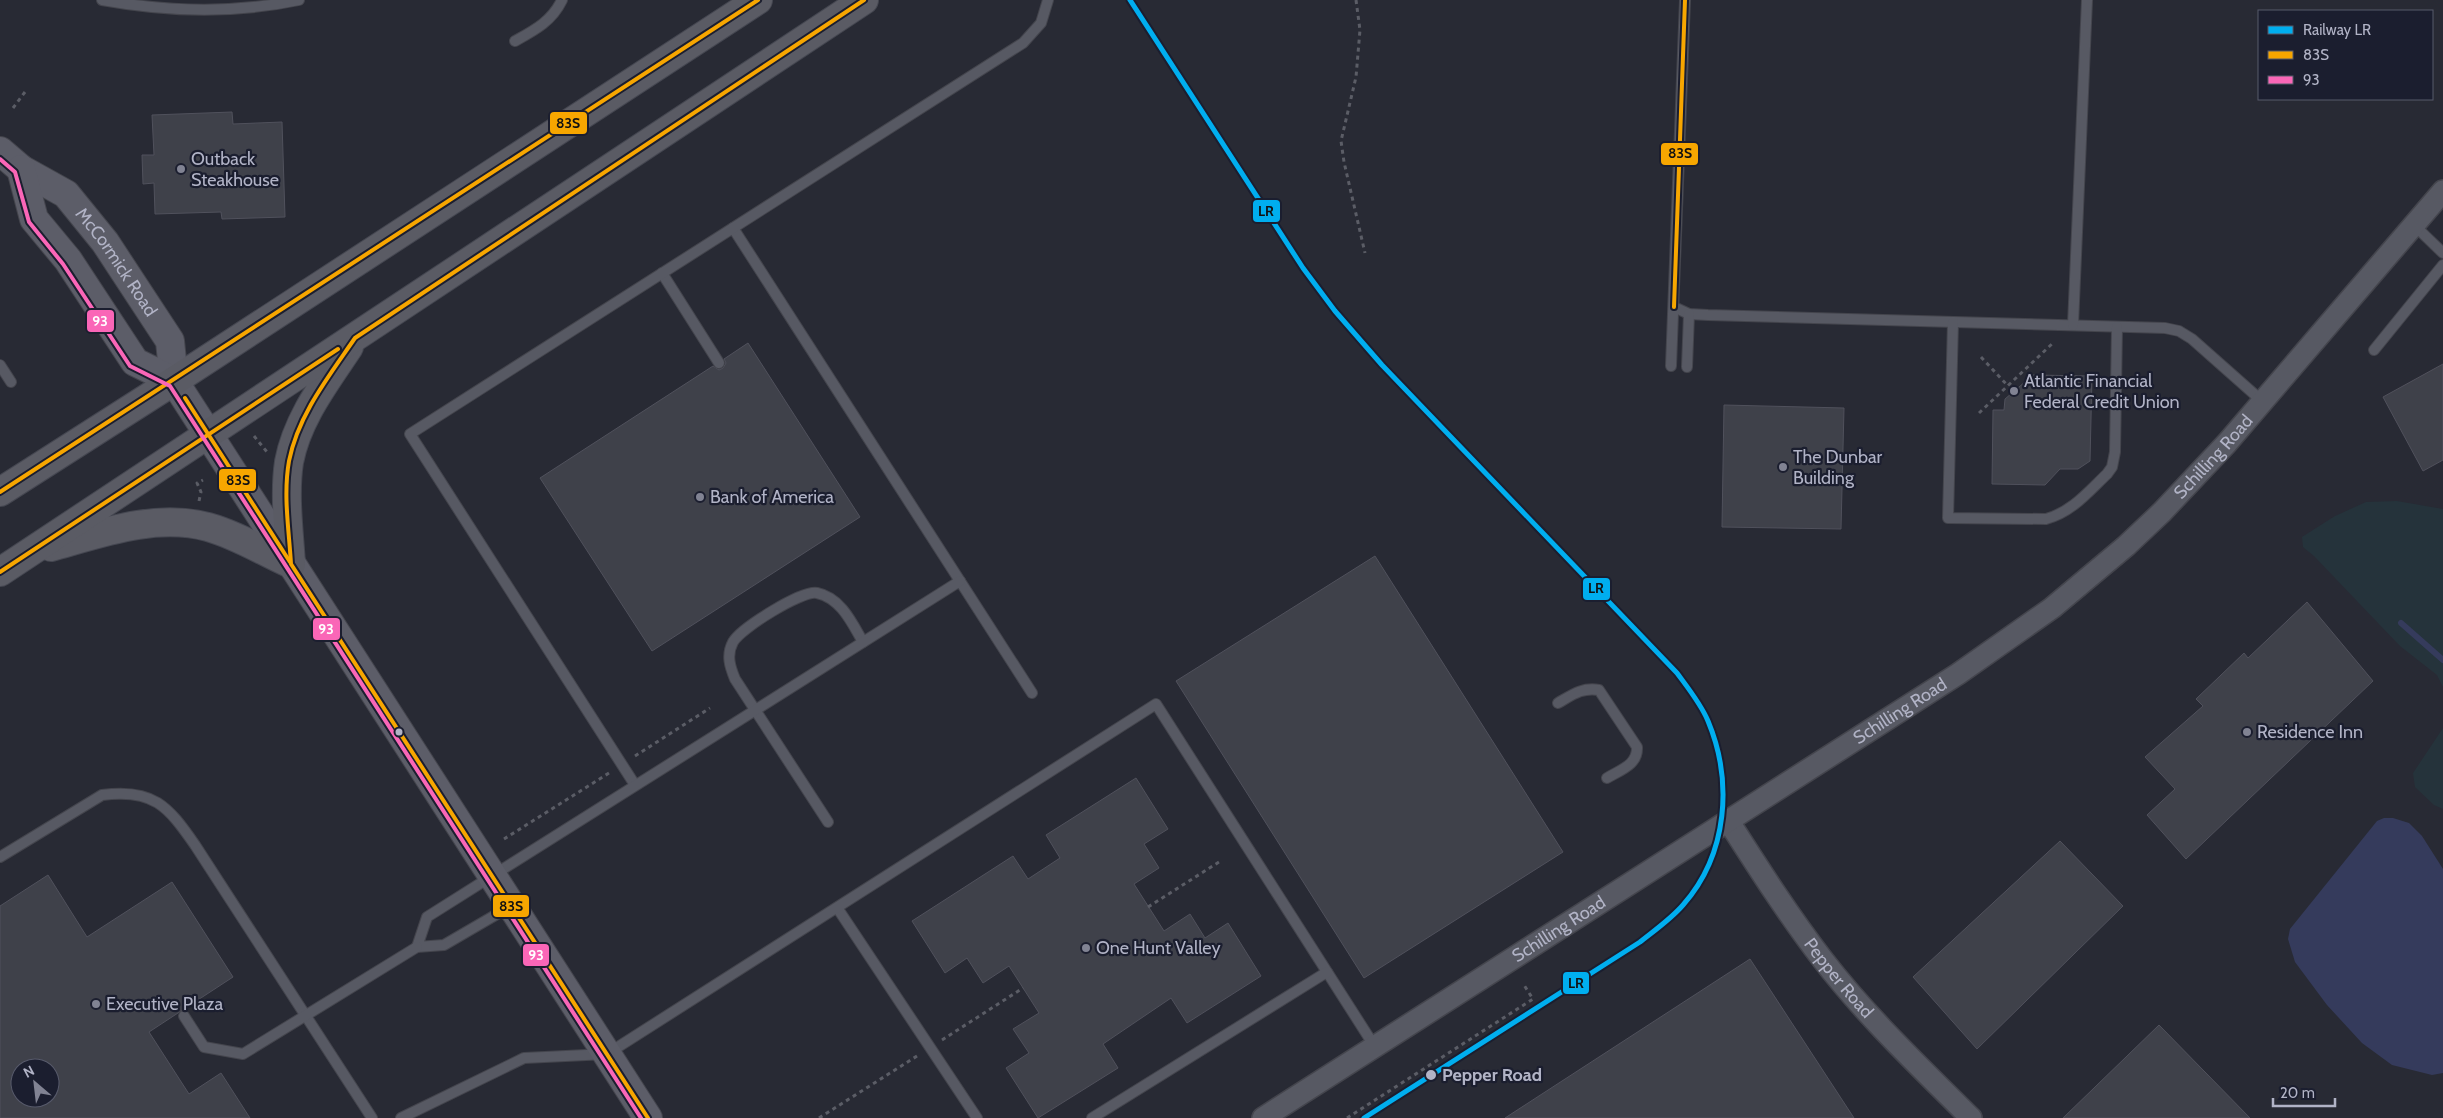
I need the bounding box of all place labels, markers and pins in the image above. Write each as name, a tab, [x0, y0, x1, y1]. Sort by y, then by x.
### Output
place label: Outback Steakhouse	[191, 148, 279, 191]
marker: Outback Steakhouse	[175, 163, 187, 175]
place label: Atlantic Financial Federal Credit Union	[2024, 370, 2180, 413]
marker: Atlantic Financial Federal Credit Union	[2008, 385, 2020, 397]
place label: The Dunbar Building	[1793, 446, 1883, 489]
marker: The Dunbar Building	[1777, 461, 1789, 473]
place label: Bank of America	[710, 486, 834, 508]
marker: Bank of America	[694, 491, 706, 503]
place label: Residence Inn	[2257, 721, 2363, 743]
marker: Residence Inn	[2241, 726, 2253, 738]
unlabelled marker	[394, 727, 404, 737]
place label: One Hunt Valley	[1096, 937, 1221, 959]
marker: One Hunt Valley	[1080, 942, 1092, 954]
place label: Executive Plaza	[106, 993, 223, 1015]
marker: Executive Plaza	[90, 998, 102, 1010]
place label: Pepper Road	[1442, 1064, 1542, 1086]
marker: Pepper Road	[1424, 1068, 1438, 1082]

